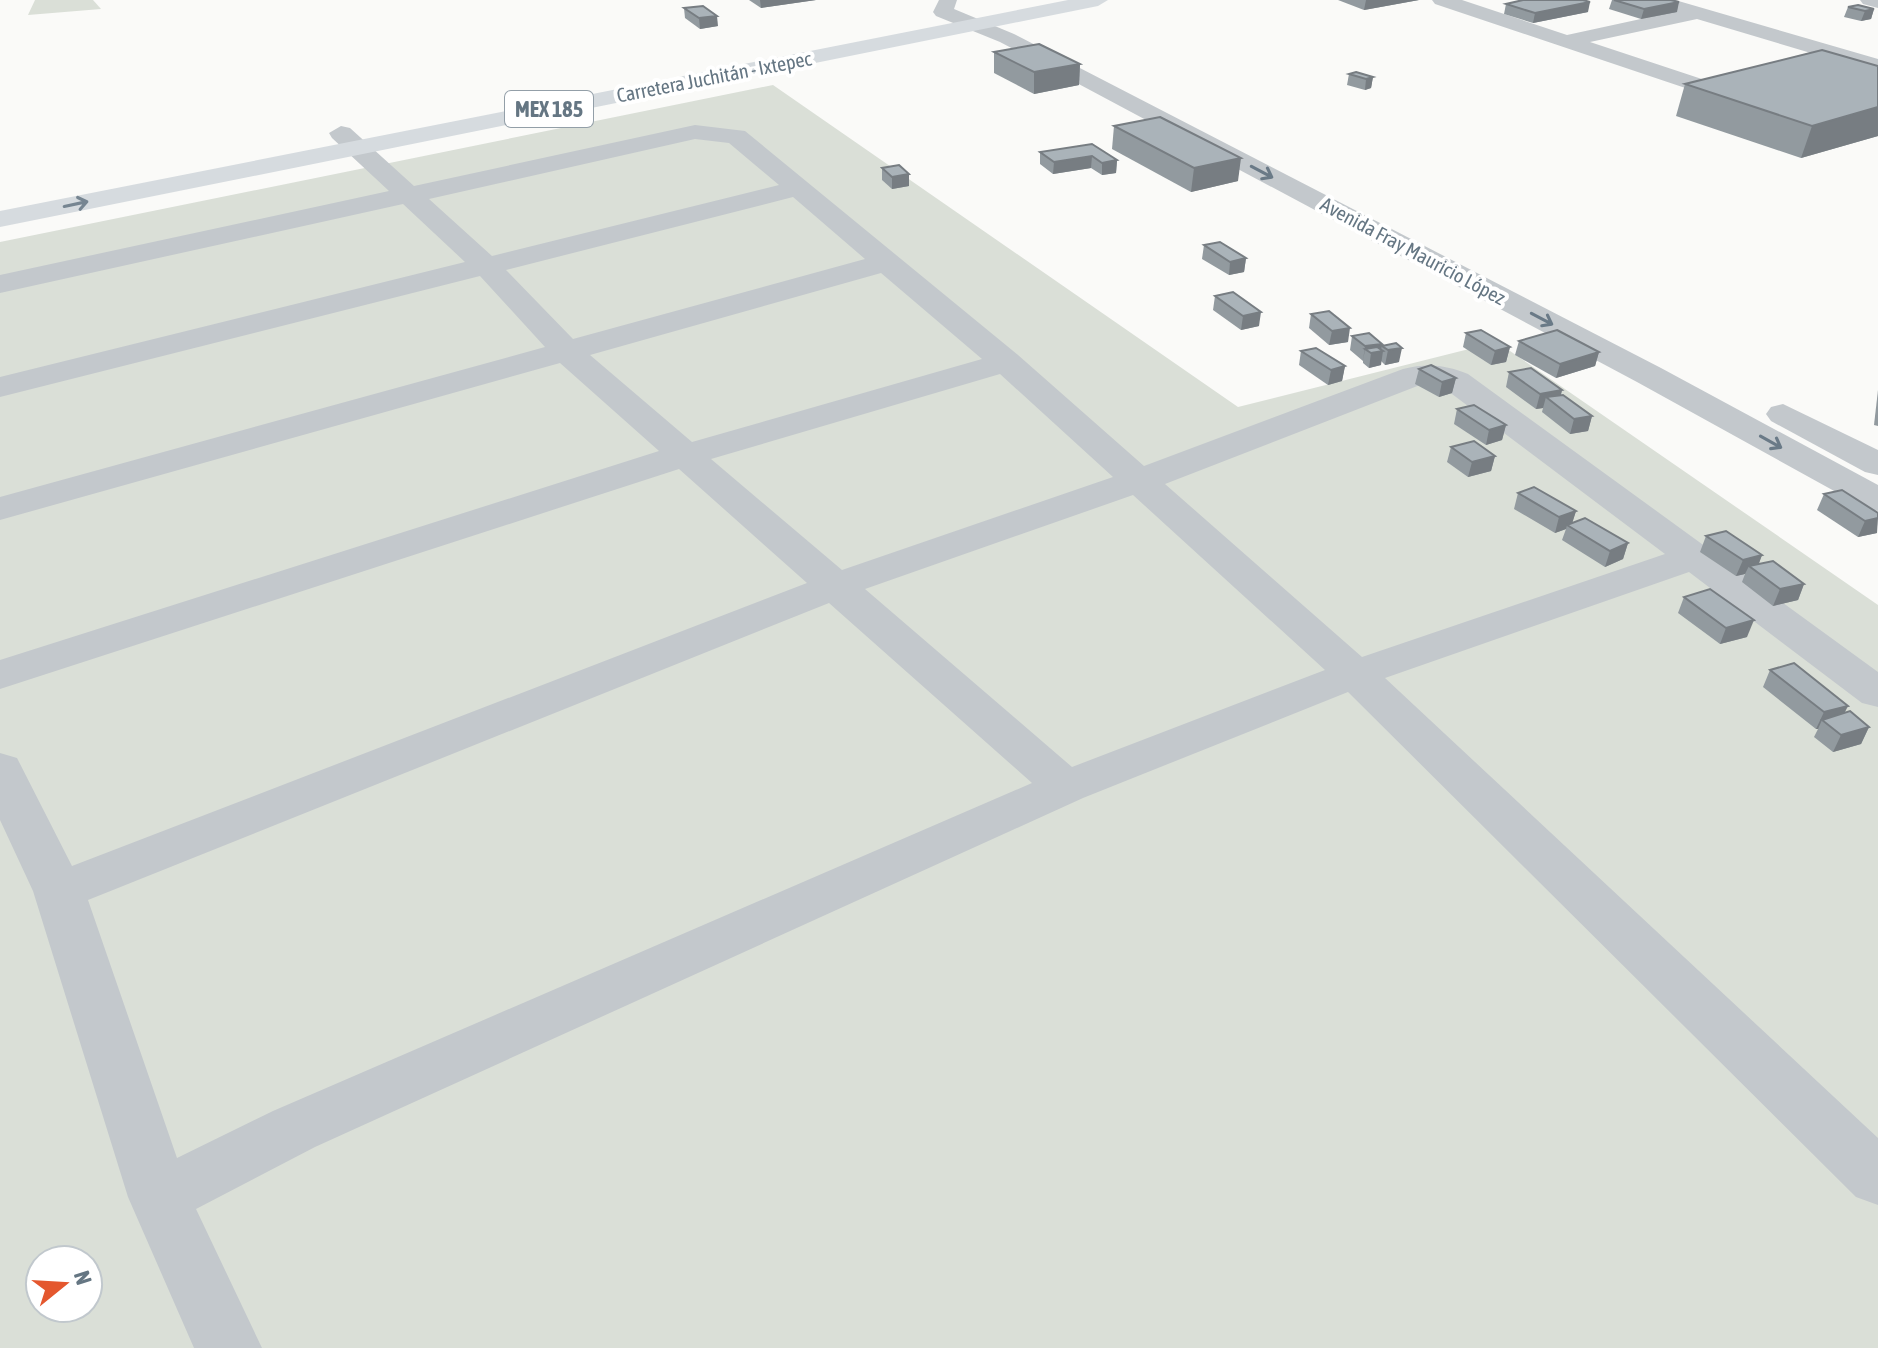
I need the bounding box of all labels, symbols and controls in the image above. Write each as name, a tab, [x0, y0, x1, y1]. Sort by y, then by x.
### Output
street label: Carretera Juchitán - Ixtepec	[615, 46, 814, 107]
road number: MEX 185	[505, 91, 593, 127]
one-way arrow	[1250, 165, 1274, 181]
street label: Avenida Fray Mauricio López	[1317, 192, 1510, 309]
one-way arrow	[63, 196, 89, 211]
one-way arrow	[1530, 312, 1554, 328]
one-way arrow	[1759, 434, 1783, 450]
north arrow	[24, 1244, 104, 1324]
text: N	[69, 1268, 97, 1288]

